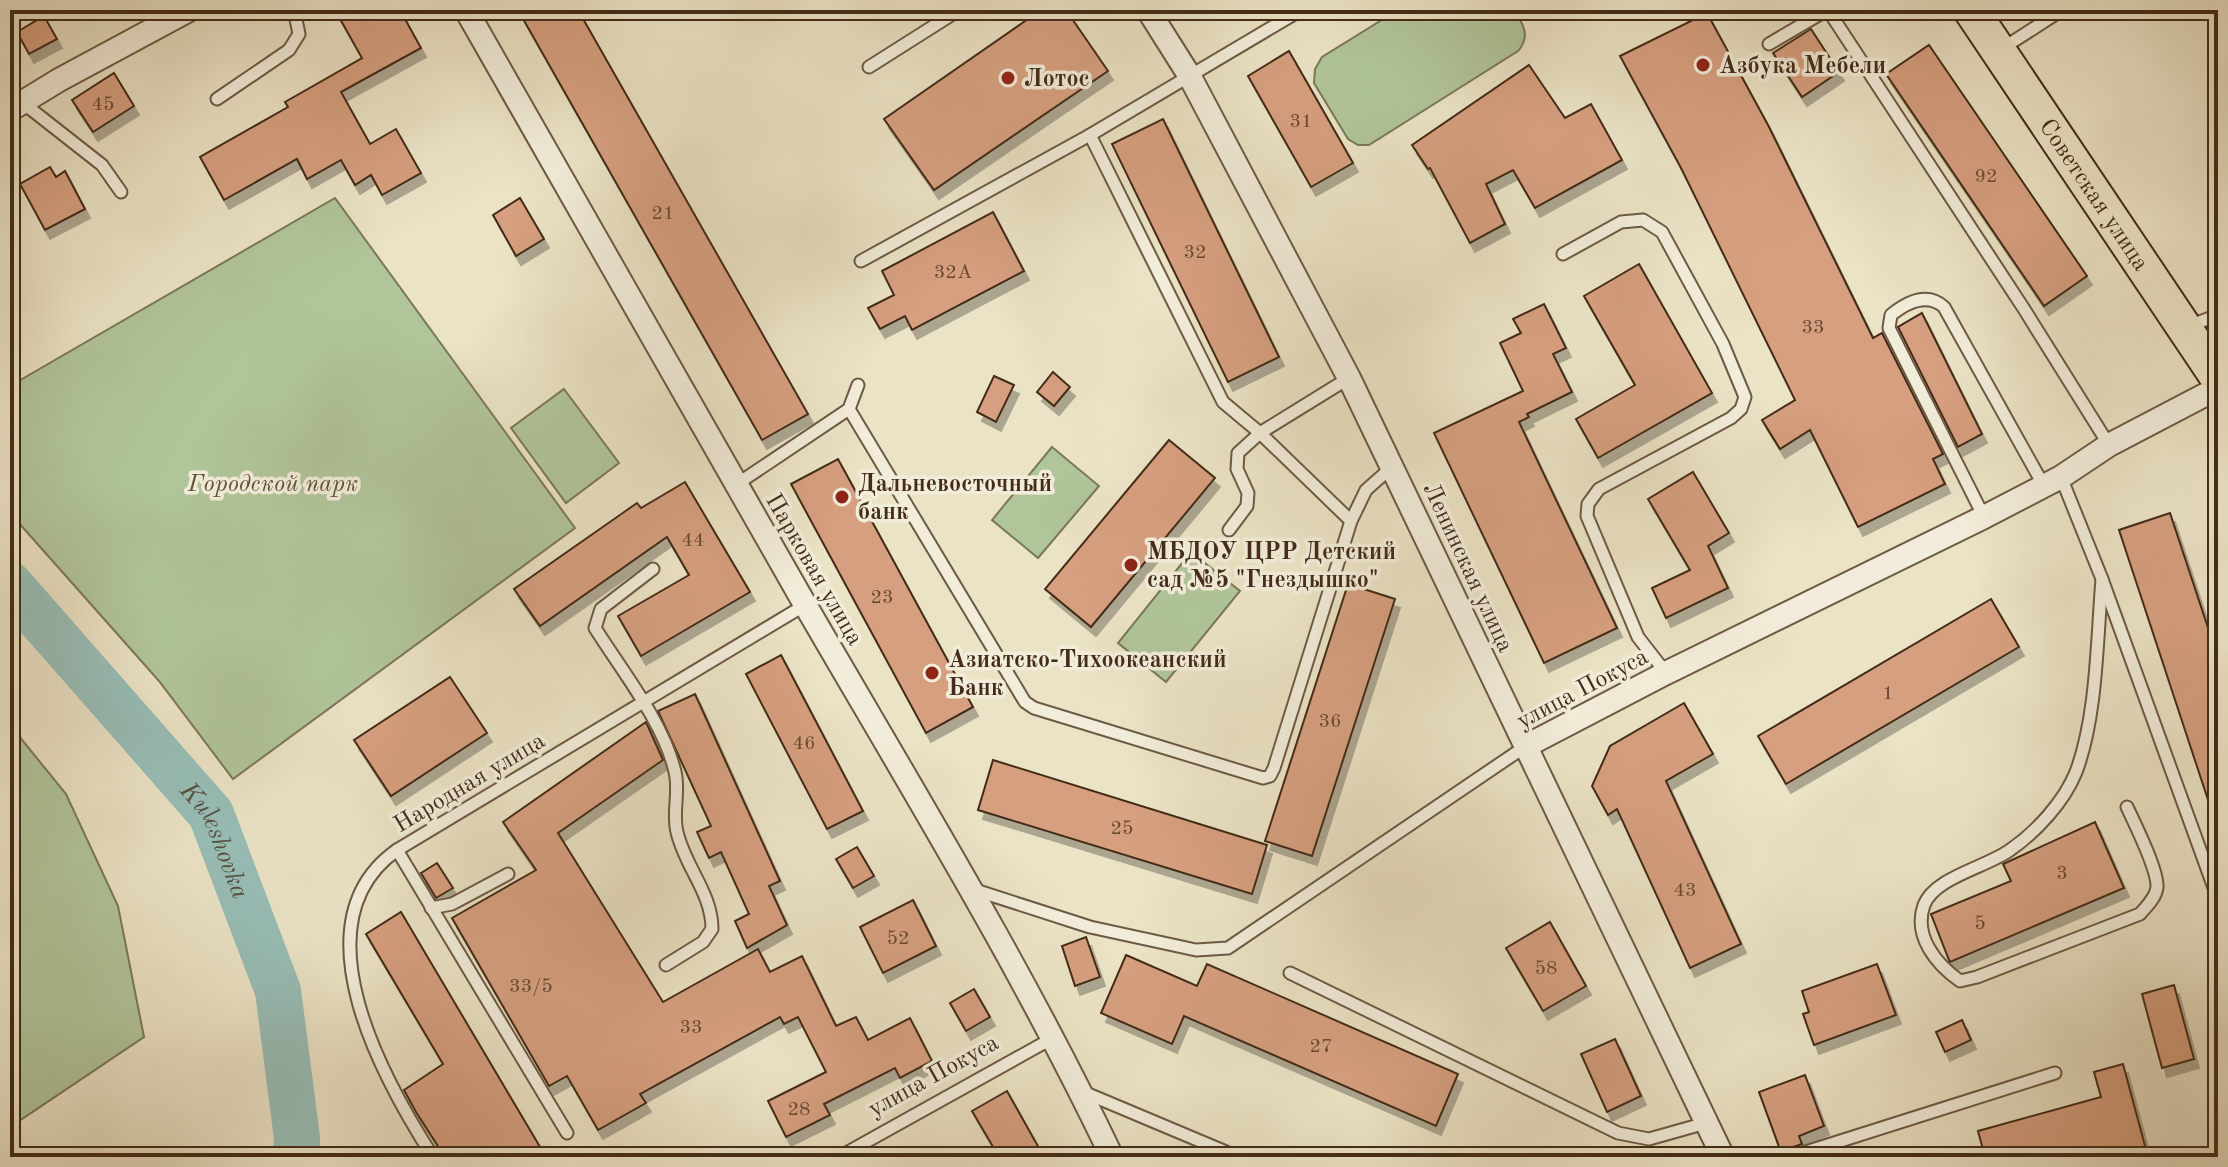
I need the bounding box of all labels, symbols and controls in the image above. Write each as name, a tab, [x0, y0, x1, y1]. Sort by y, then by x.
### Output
place label: Азбука Мебели	[1719, 55, 1886, 79]
marker: Азбука Мебели	[1694, 56, 1712, 74]
place label: Лотос	[1024, 68, 1090, 92]
marker: Лотос	[999, 69, 1017, 87]
house number: 45	[91, 95, 115, 115]
house number: 31	[1289, 112, 1313, 132]
street label: Советская улица	[2034, 115, 2152, 276]
house number: 92	[1974, 167, 1998, 187]
house number: 21	[651, 204, 675, 224]
house number: 32	[1183, 243, 1207, 263]
house number: 32А	[934, 263, 972, 283]
house number: 33	[1801, 318, 1825, 338]
park label: Городской парк	[187, 473, 358, 497]
place label: Дальневосточный банк	[858, 473, 1052, 525]
street label: Ленинская улица	[1417, 479, 1517, 656]
marker: Дальневосточный банк	[833, 488, 851, 506]
street label: Парковая улица	[760, 490, 867, 650]
house number: 44	[681, 531, 705, 551]
place label: МБДОУ ЦРР Детский сад №5 "Гнездышко"	[1147, 541, 1396, 593]
marker: МБДОУ ЦРР Детский сад №5 "Гнездышко"	[1122, 556, 1140, 574]
house number: 23	[870, 588, 894, 608]
street label: улица Покуса	[1513, 645, 1653, 734]
place label: Азиатско-Тихоокеанский Банк	[948, 649, 1227, 701]
marker: Азиатско-Тихоокеанский Банк	[923, 664, 941, 682]
house number: 1	[1882, 684, 1894, 704]
house number: 36	[1318, 712, 1342, 732]
street label: Народная улица	[390, 729, 550, 838]
house number: 46	[792, 734, 816, 754]
water label: Kuleshovka	[174, 777, 253, 903]
house number: 25	[1110, 819, 1134, 839]
house number: 3	[2056, 864, 2068, 884]
house number: 43	[1673, 881, 1697, 901]
house number: 5	[1974, 914, 1986, 934]
house number: 52	[886, 929, 910, 949]
house number: 58	[1534, 959, 1558, 979]
house number: 33/5	[509, 977, 553, 997]
house number: 33	[679, 1018, 703, 1038]
street label: улица Покуса	[865, 1031, 1003, 1122]
house number: 27	[1309, 1037, 1333, 1057]
house number: 28	[787, 1100, 811, 1120]

